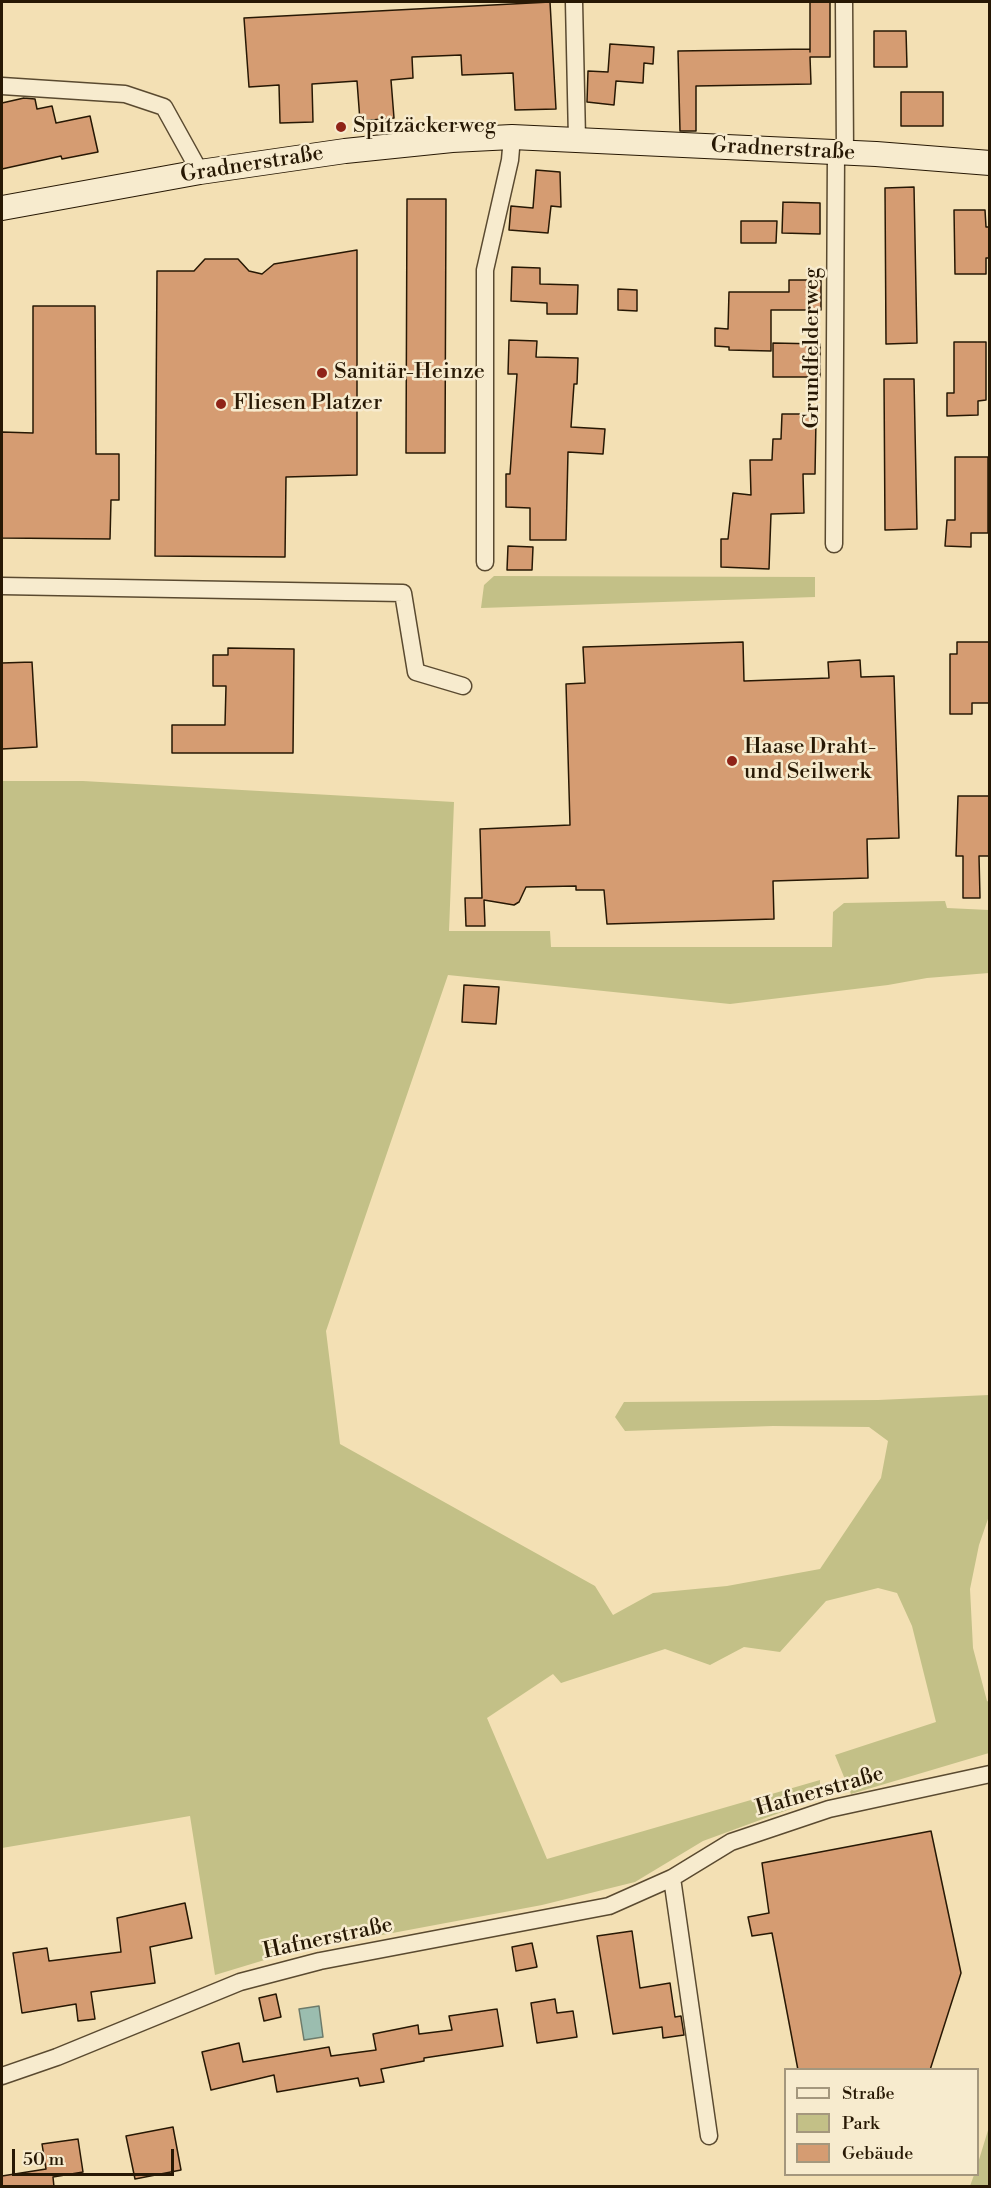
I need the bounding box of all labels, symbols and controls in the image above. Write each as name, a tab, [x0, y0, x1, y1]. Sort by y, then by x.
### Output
place label: Spitzäckerweg	[353, 114, 496, 140]
marker: Spitzäckerweg	[334, 120, 348, 134]
street label: Gradnerstraße	[710, 133, 856, 167]
street label: Gradnerstraße	[179, 141, 325, 189]
street label: Grundfelderweg	[800, 267, 826, 429]
place label: Sanitär-Heinze	[334, 360, 485, 386]
marker: Sanitär-Heinze	[315, 366, 329, 380]
place label: Fliesen Platzer	[233, 391, 382, 417]
marker: Fliesen Platzer	[214, 397, 228, 411]
place label: Haase Draht- und Seilwerk	[744, 735, 876, 786]
marker: Haase Draht- und Seilwerk	[725, 754, 739, 768]
street label: Hafnerstraße	[753, 1761, 887, 1823]
street label: Hafnerstraße	[261, 1912, 395, 1966]
legend	[784, 2068, 979, 2176]
text: Straße	[842, 2082, 895, 2105]
text: Park	[842, 2112, 879, 2135]
scale bar	[15, 2137, 177, 2175]
text: Gebäude	[842, 2142, 913, 2165]
text: 50 m	[23, 2148, 64, 2171]

